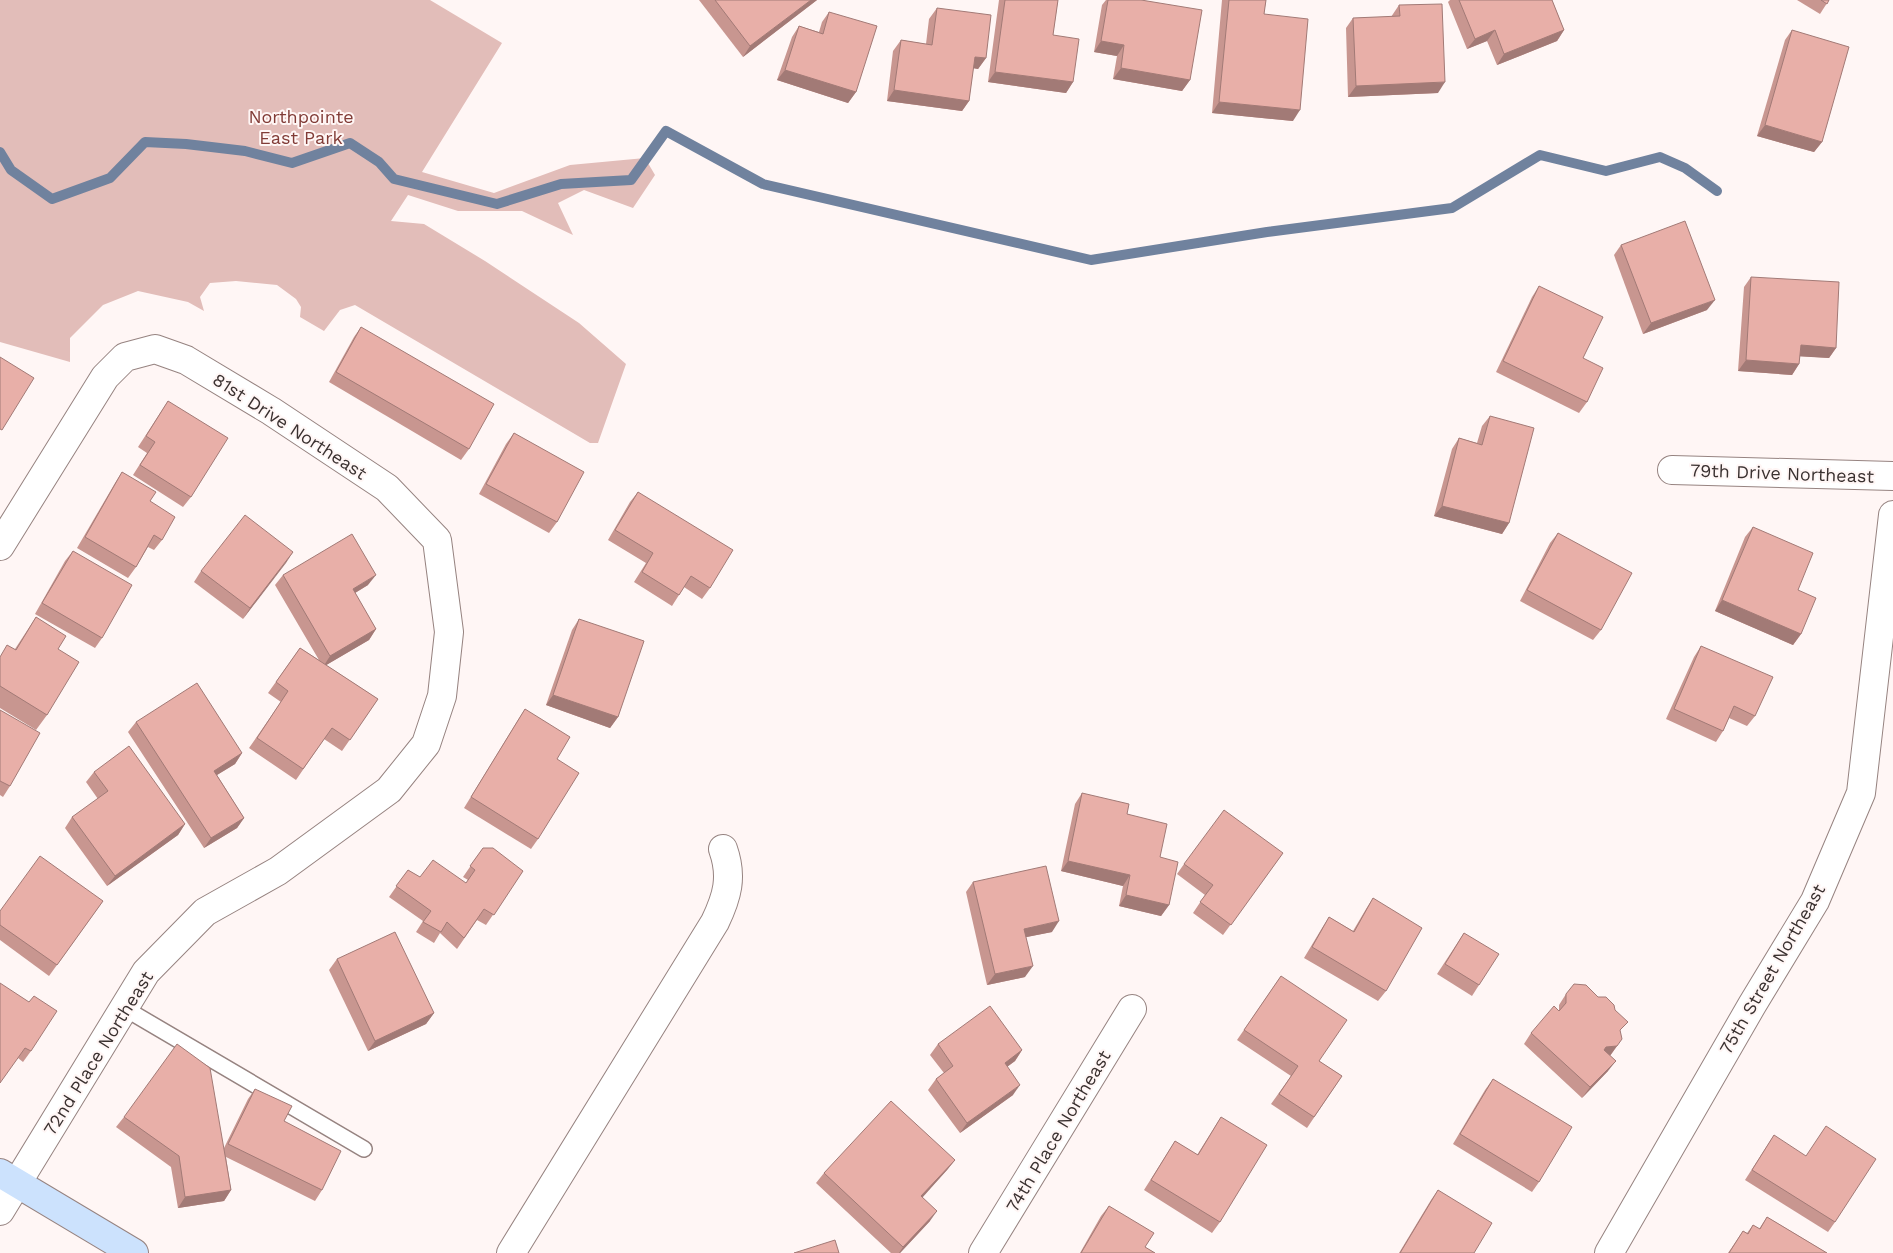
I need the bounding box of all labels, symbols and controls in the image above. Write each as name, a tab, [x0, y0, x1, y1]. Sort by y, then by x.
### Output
park label: Northpointe East Park	[248, 106, 354, 148]
street label: 81st Drive Northeast	[209, 368, 371, 484]
street label: 79th Drive Northeast	[1690, 459, 1875, 487]
street label: 75th Street Northeast	[1715, 880, 1829, 1058]
street label: 72nd Place Northeast	[39, 967, 157, 1139]
street label: 74th Place Northeast	[1001, 1046, 1115, 1216]

